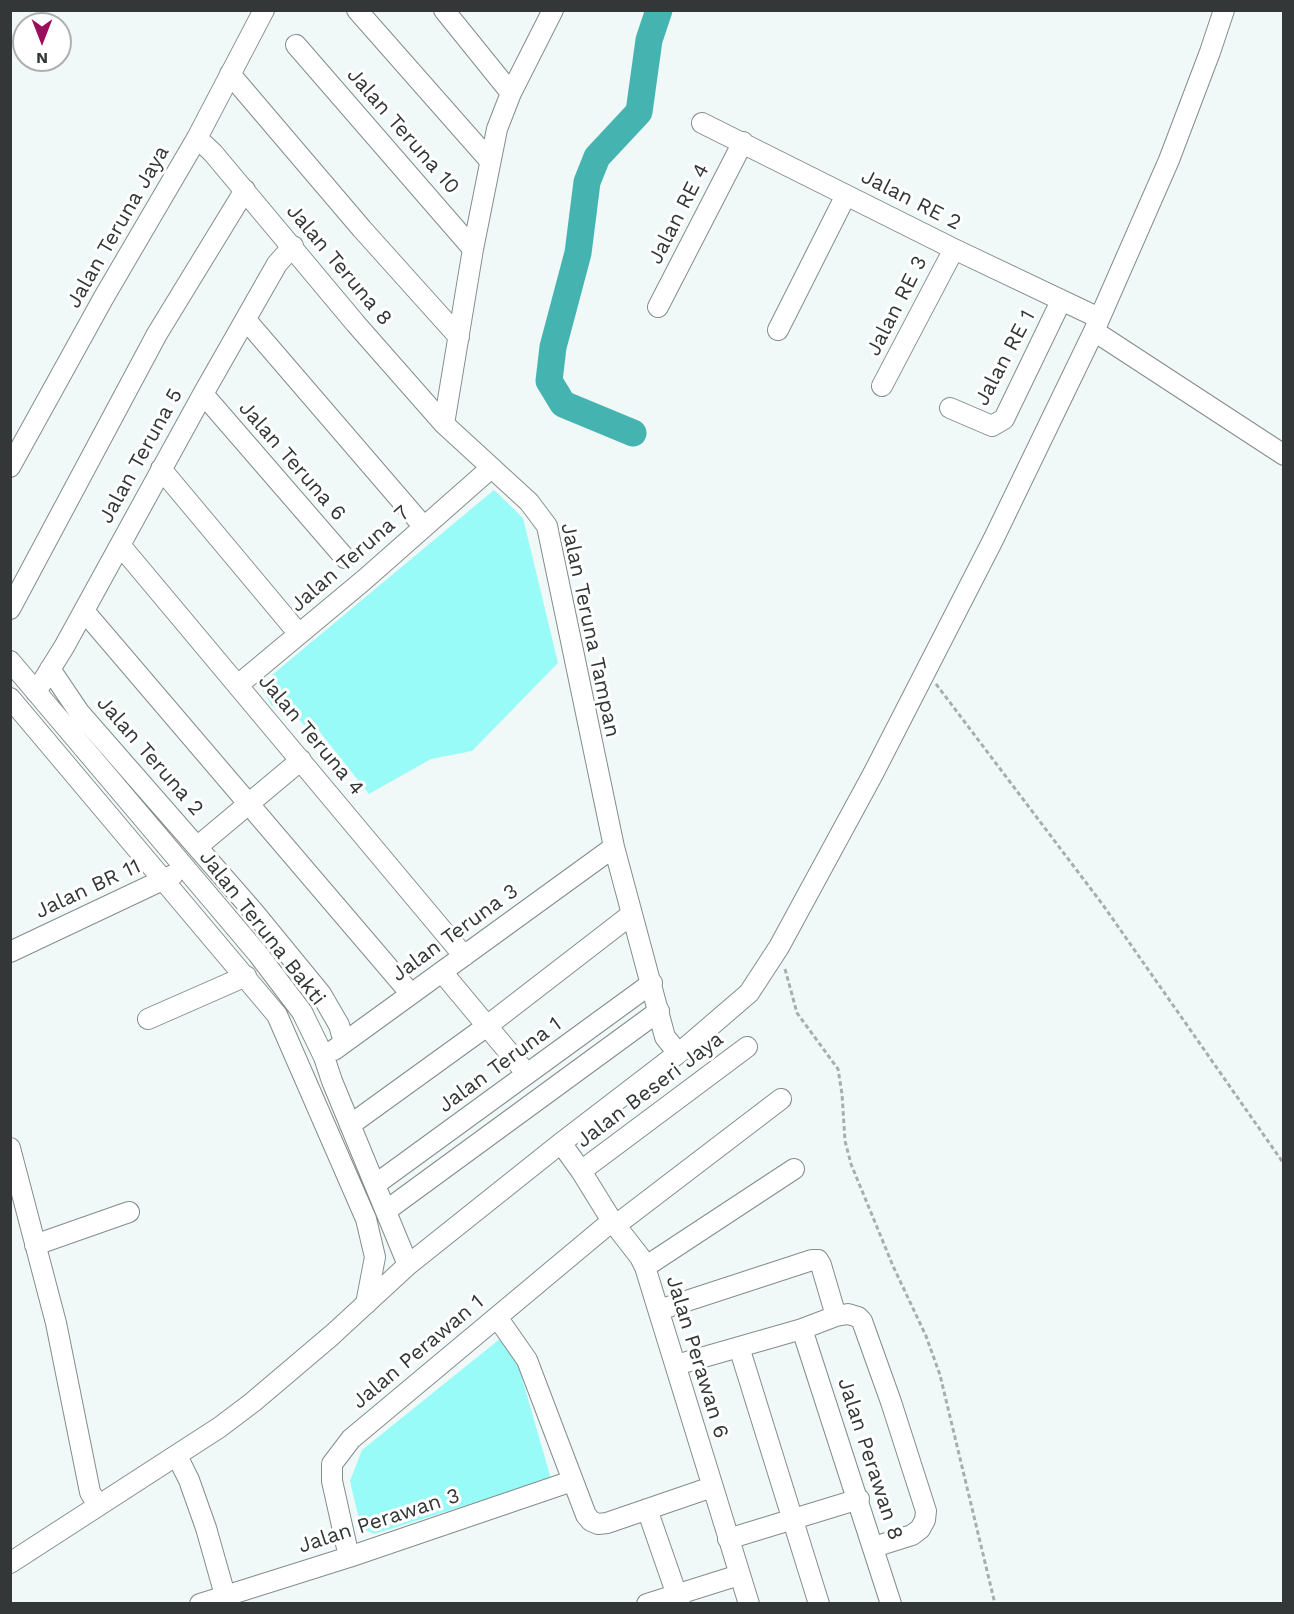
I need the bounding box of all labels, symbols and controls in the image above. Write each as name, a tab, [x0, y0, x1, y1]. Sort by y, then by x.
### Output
north arrow	[12, 12, 72, 72]
text: N	[36, 49, 48, 68]
street label: Jalan Teruna 10	[341, 63, 465, 199]
street label: Jalan Teruna Jaya	[61, 141, 175, 313]
street label: Jalan RE 4	[643, 160, 715, 268]
street label: Jalan RE 2	[857, 164, 965, 236]
street label: Jalan Teruna 8	[281, 199, 397, 331]
street label: Jalan RE 3	[861, 252, 933, 360]
street label: Jalan RE 1	[969, 306, 1041, 410]
street label: Jalan Teruna 5	[94, 384, 188, 528]
street label: Jalan Teruna 6	[233, 396, 351, 526]
street label: Jalan Teruna 7	[285, 500, 415, 618]
street label: Jalan Teruna Tampan	[555, 521, 625, 739]
street label: Jalan Teruna 4	[253, 669, 369, 801]
street label: Jalan Teruna 2	[91, 691, 209, 821]
street label: Jalan Teruna Bakti	[194, 845, 330, 1011]
street label: Jalan BR 11	[31, 854, 145, 924]
street label: Jalan Teruna 3	[387, 879, 523, 987]
street label: Jalan Teruna 1	[433, 1012, 567, 1118]
street label: Jalan Beseri Jaya	[572, 1027, 728, 1153]
street label: Jalan Perawan 6	[660, 1273, 734, 1441]
street label: Jalan Perawan 1	[347, 1290, 489, 1414]
street label: Jalan Perawan 8	[832, 1375, 908, 1543]
street label: Jalan Perawan 3	[295, 1483, 463, 1559]

